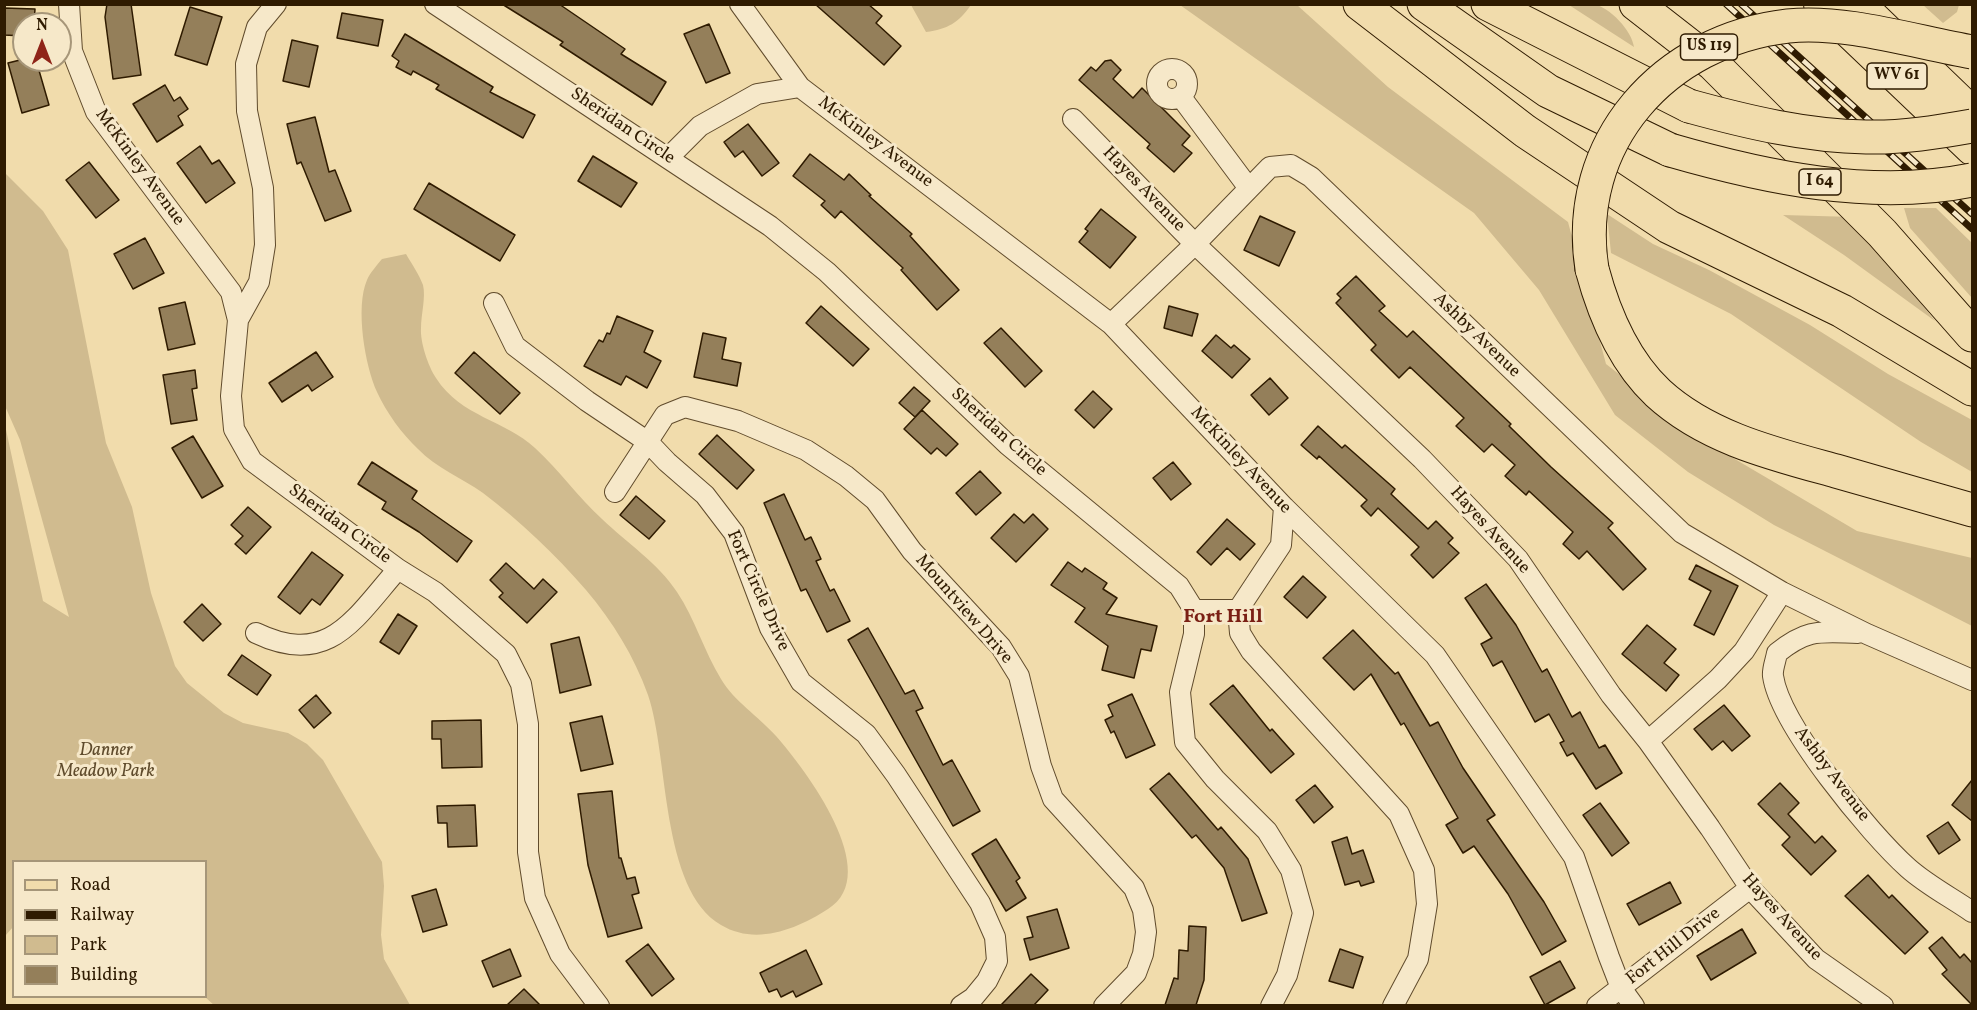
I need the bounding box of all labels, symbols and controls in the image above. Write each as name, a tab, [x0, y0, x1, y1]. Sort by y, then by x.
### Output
north arrow	[12, 12, 72, 72]
text: N	[36, 15, 48, 37]
road number: US 119	[1680, 34, 1738, 60]
road number: WV 61	[1867, 63, 1927, 89]
street label: Sheridan Circle	[565, 84, 679, 170]
street label: McKinley Avenue	[813, 93, 937, 193]
street label: McKinley Avenue	[89, 106, 189, 230]
street label: Hayes Avenue	[1097, 143, 1189, 237]
road number: I 64	[1799, 169, 1841, 195]
street label: Ashby Avenue	[1428, 289, 1524, 383]
street label: Sheridan Circle	[946, 384, 1050, 482]
street label: McKinley Avenue	[1185, 403, 1295, 519]
street label: Sheridan Circle	[283, 480, 395, 570]
street label: Hayes Avenue	[1444, 483, 1534, 579]
street label: Fort Circle Drive	[721, 527, 793, 655]
street label: Mountview Drive	[910, 551, 1016, 669]
district label: Fort Hill	[1183, 606, 1263, 630]
street label: Ashby Avenue	[1788, 723, 1874, 827]
park label: Danner Meadow Park	[57, 741, 155, 783]
legend	[12, 860, 207, 998]
street label: Hayes Avenue	[1736, 870, 1826, 966]
text: Road	[70, 873, 111, 898]
text: Railway	[70, 903, 134, 928]
street label: Fort Hill Drive	[1623, 904, 1725, 990]
text: Park	[70, 933, 107, 958]
text: Building	[70, 963, 138, 988]

